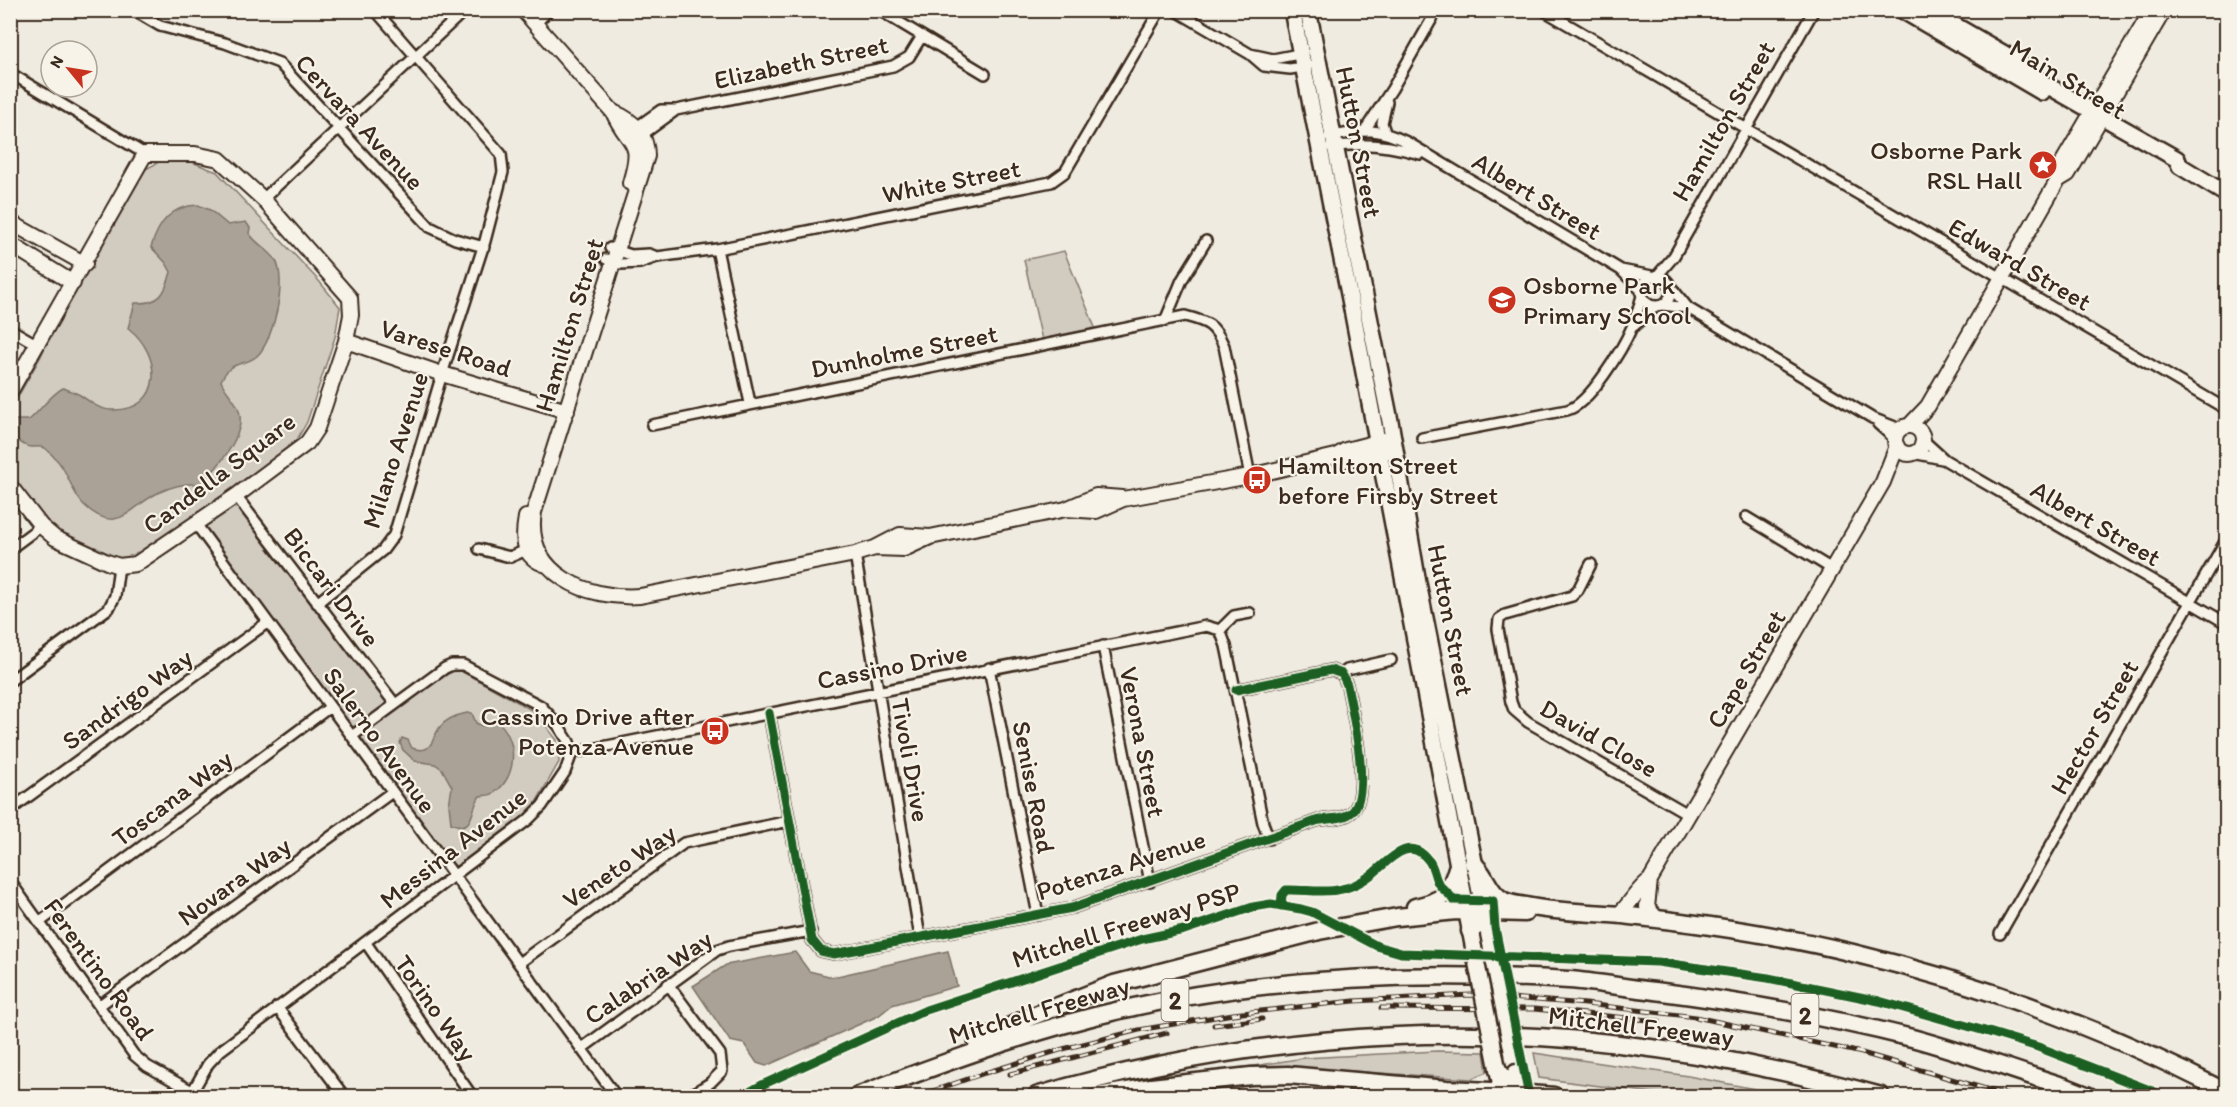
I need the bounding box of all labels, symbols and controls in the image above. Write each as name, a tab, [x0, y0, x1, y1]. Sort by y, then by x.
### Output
street label: Elizabeth Street	[711, 28, 891, 96]
street label: Main Street	[2004, 32, 2132, 126]
street label: Hamilton Street	[1664, 35, 1782, 207]
north arrow	[39, 39, 99, 99]
street label: Cervara Avenue	[289, 47, 431, 197]
text: N	[46, 52, 67, 71]
street label: Hutton Street	[1329, 63, 1389, 221]
place label: Osborne Park RSL Hall	[1870, 134, 2023, 196]
street label: Albert Street	[1467, 145, 1608, 247]
place icon: Osborne Park RSL Hall	[2027, 149, 2059, 181]
street label: White Street	[879, 152, 1023, 210]
street label: Edward Street	[1943, 210, 2097, 318]
street label: Hamilton Street	[527, 234, 611, 416]
place label: Osborne Park Primary School	[1523, 269, 1691, 331]
school or university icon: Osborne Park Primary School	[1486, 284, 1518, 316]
street label: Varese Road	[376, 312, 516, 384]
street label: Dunholme Street	[808, 317, 1000, 385]
street label: Milano Avenue	[355, 368, 435, 532]
street label: Candella Square	[136, 405, 302, 541]
place label: Hamilton Street before Firsby Street	[1278, 449, 1499, 511]
bus stop icon: Hamilton Street before Firsby Street	[1241, 464, 1273, 496]
street label: Albert Street	[2025, 473, 2167, 573]
street label: Biccari Drive	[277, 521, 387, 653]
street label: Hutton Street	[1421, 541, 1481, 699]
street label: Cape Street	[1699, 604, 1793, 734]
street label: Cassino Drive	[814, 636, 970, 696]
street label: Sandrigo Way	[56, 641, 198, 757]
street label: Hector Street	[2042, 654, 2146, 800]
street label: Salerno Avenue	[316, 661, 444, 819]
street label: Verona Street	[1113, 664, 1173, 820]
street label: David Close	[1535, 692, 1663, 784]
street label: Tivoli Drive	[884, 696, 938, 824]
place label: Cassino Drive after Potenza Avenue	[480, 700, 695, 762]
bus stop icon: Cassino Drive after Potenza Avenue	[699, 715, 731, 747]
street label: Senise Road	[1005, 718, 1063, 856]
street label: Toscana Way	[106, 742, 238, 854]
street label: Messina Avenue	[373, 781, 533, 915]
street label: Veneto Way	[556, 816, 682, 916]
street label: Potenza Avenue	[1032, 823, 1210, 907]
street label: Novara Way	[171, 829, 297, 933]
street label: Mitchell Freeway PSP	[1008, 875, 1244, 975]
street label: Ferentino Road	[37, 892, 161, 1046]
street label: Calabria Way	[578, 922, 718, 1032]
street label: Torino Way	[388, 949, 484, 1067]
street label: Mitchell Freeway	[945, 969, 1133, 1051]
road number: 2	[1162, 979, 1188, 1021]
road number: 2	[1792, 994, 1818, 1036]
street label: Mitchell Freeway	[1546, 999, 1736, 1053]

